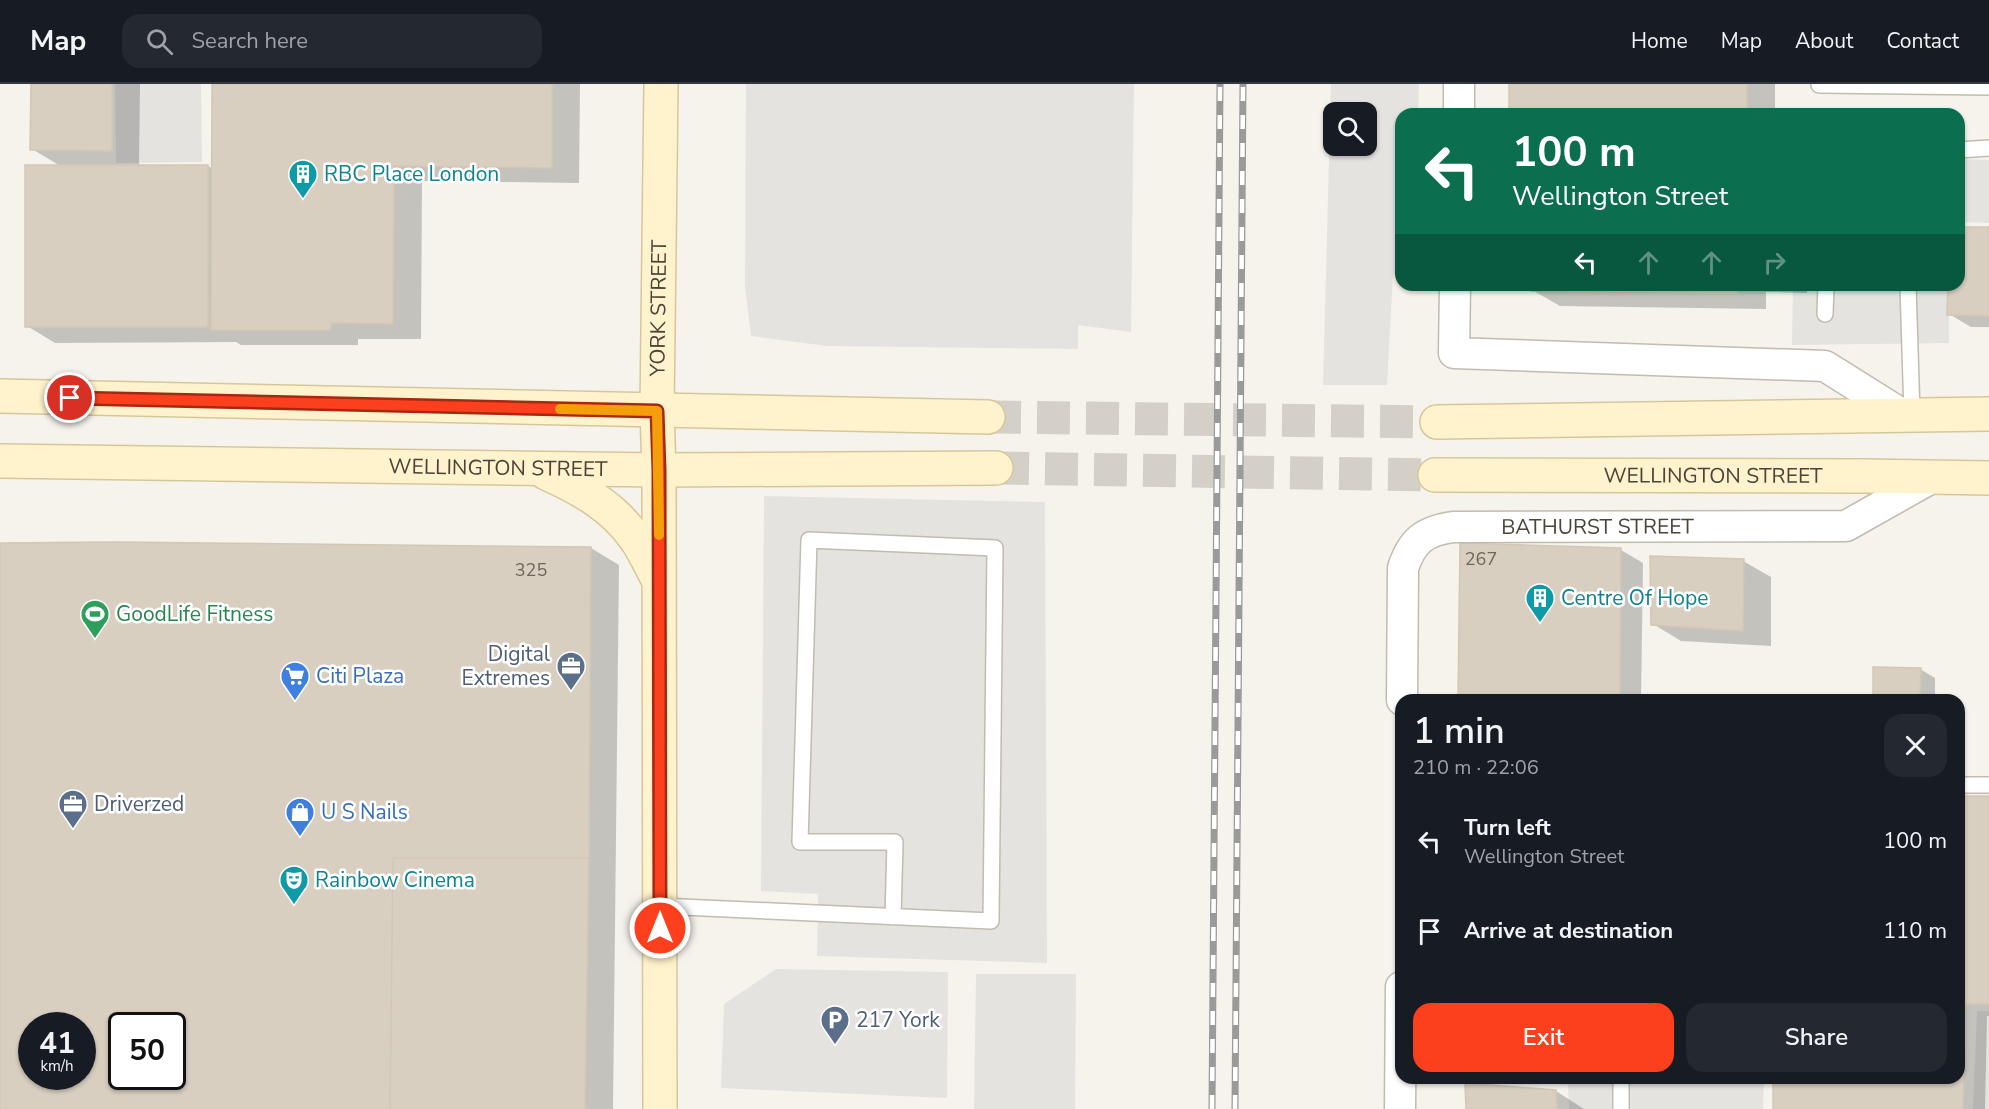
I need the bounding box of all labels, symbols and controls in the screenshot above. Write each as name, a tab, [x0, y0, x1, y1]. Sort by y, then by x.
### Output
search box	[122, 14, 542, 68]
text: Map	[30, 22, 86, 60]
icon: search	[143, 25, 176, 58]
text: Search here	[191, 26, 308, 56]
text: Home	[1631, 27, 1688, 55]
text: Map	[1721, 27, 1762, 55]
text: About	[1795, 27, 1853, 55]
text: Contact	[1886, 27, 1959, 55]
map controls	[1323, 102, 1377, 156]
button: search	[1323, 102, 1377, 156]
text: 100 m	[1512, 124, 1636, 181]
icon: left	[1413, 132, 1491, 210]
building icon: RBC Place London	[287, 158, 319, 200]
place label: RBC Place London	[324, 160, 499, 188]
text: Wellington Street	[1512, 178, 1728, 215]
street label: YORK STREET	[643, 239, 673, 377]
icon: left	[1569, 246, 1602, 279]
icon: ahead	[1632, 246, 1665, 279]
icon: ahead	[1695, 246, 1728, 279]
icon: right	[1758, 246, 1791, 279]
pin	[44, 372, 95, 423]
icon: arrive	[53, 381, 86, 414]
street label: WELLINGTON STREET	[388, 452, 608, 483]
street label: WELLINGTON STREET	[1603, 461, 1823, 490]
street label: BATHURST STREET	[1501, 512, 1694, 541]
house number: 267	[1465, 547, 1497, 571]
house number: 325	[515, 558, 547, 582]
building icon: Centre Of Hope	[1524, 582, 1556, 624]
place label: Centre Of Hope	[1561, 584, 1708, 612]
sports icon: GoodLife Fitness	[79, 598, 111, 640]
place label: GoodLife Fitness	[116, 600, 273, 628]
place label: Digital Extremes	[462, 640, 551, 692]
office icon: Digital Extremes	[555, 650, 587, 692]
supermarket icon: Citi Plaza	[279, 660, 311, 702]
place label: Citi Plaza	[316, 662, 404, 690]
text: 1 min	[1413, 707, 1505, 756]
button: close	[1884, 714, 1947, 777]
text: 210 m · 22:06	[1413, 754, 1539, 781]
office icon: Driverzed	[57, 788, 89, 830]
place label: Driverzed	[94, 790, 184, 818]
shop icon: U S Nails	[284, 796, 316, 838]
place label: U S Nails	[321, 798, 408, 826]
text: Turn left	[1464, 813, 1551, 843]
icon: left	[1413, 825, 1446, 858]
text: 100 m	[1883, 826, 1947, 856]
text: Wellington Street	[1464, 843, 1624, 870]
theatre icon: Rainbow Cinema	[278, 864, 310, 906]
place label: Rainbow Cinema	[315, 866, 475, 894]
position arrow	[628, 896, 692, 960]
icon: arrive	[1413, 915, 1446, 948]
text: Arrive at destination	[1464, 916, 1673, 946]
text: 110 m	[1883, 916, 1947, 946]
button: Exit	[1413, 1003, 1674, 1072]
button: Share	[1686, 1003, 1947, 1072]
parking icon: 217 York	[819, 1004, 851, 1046]
place label: 217 York	[856, 1006, 940, 1034]
speed limit sign: 50	[108, 1012, 186, 1090]
text: 41	[39, 1023, 75, 1064]
text: km/h	[40, 1056, 74, 1076]

